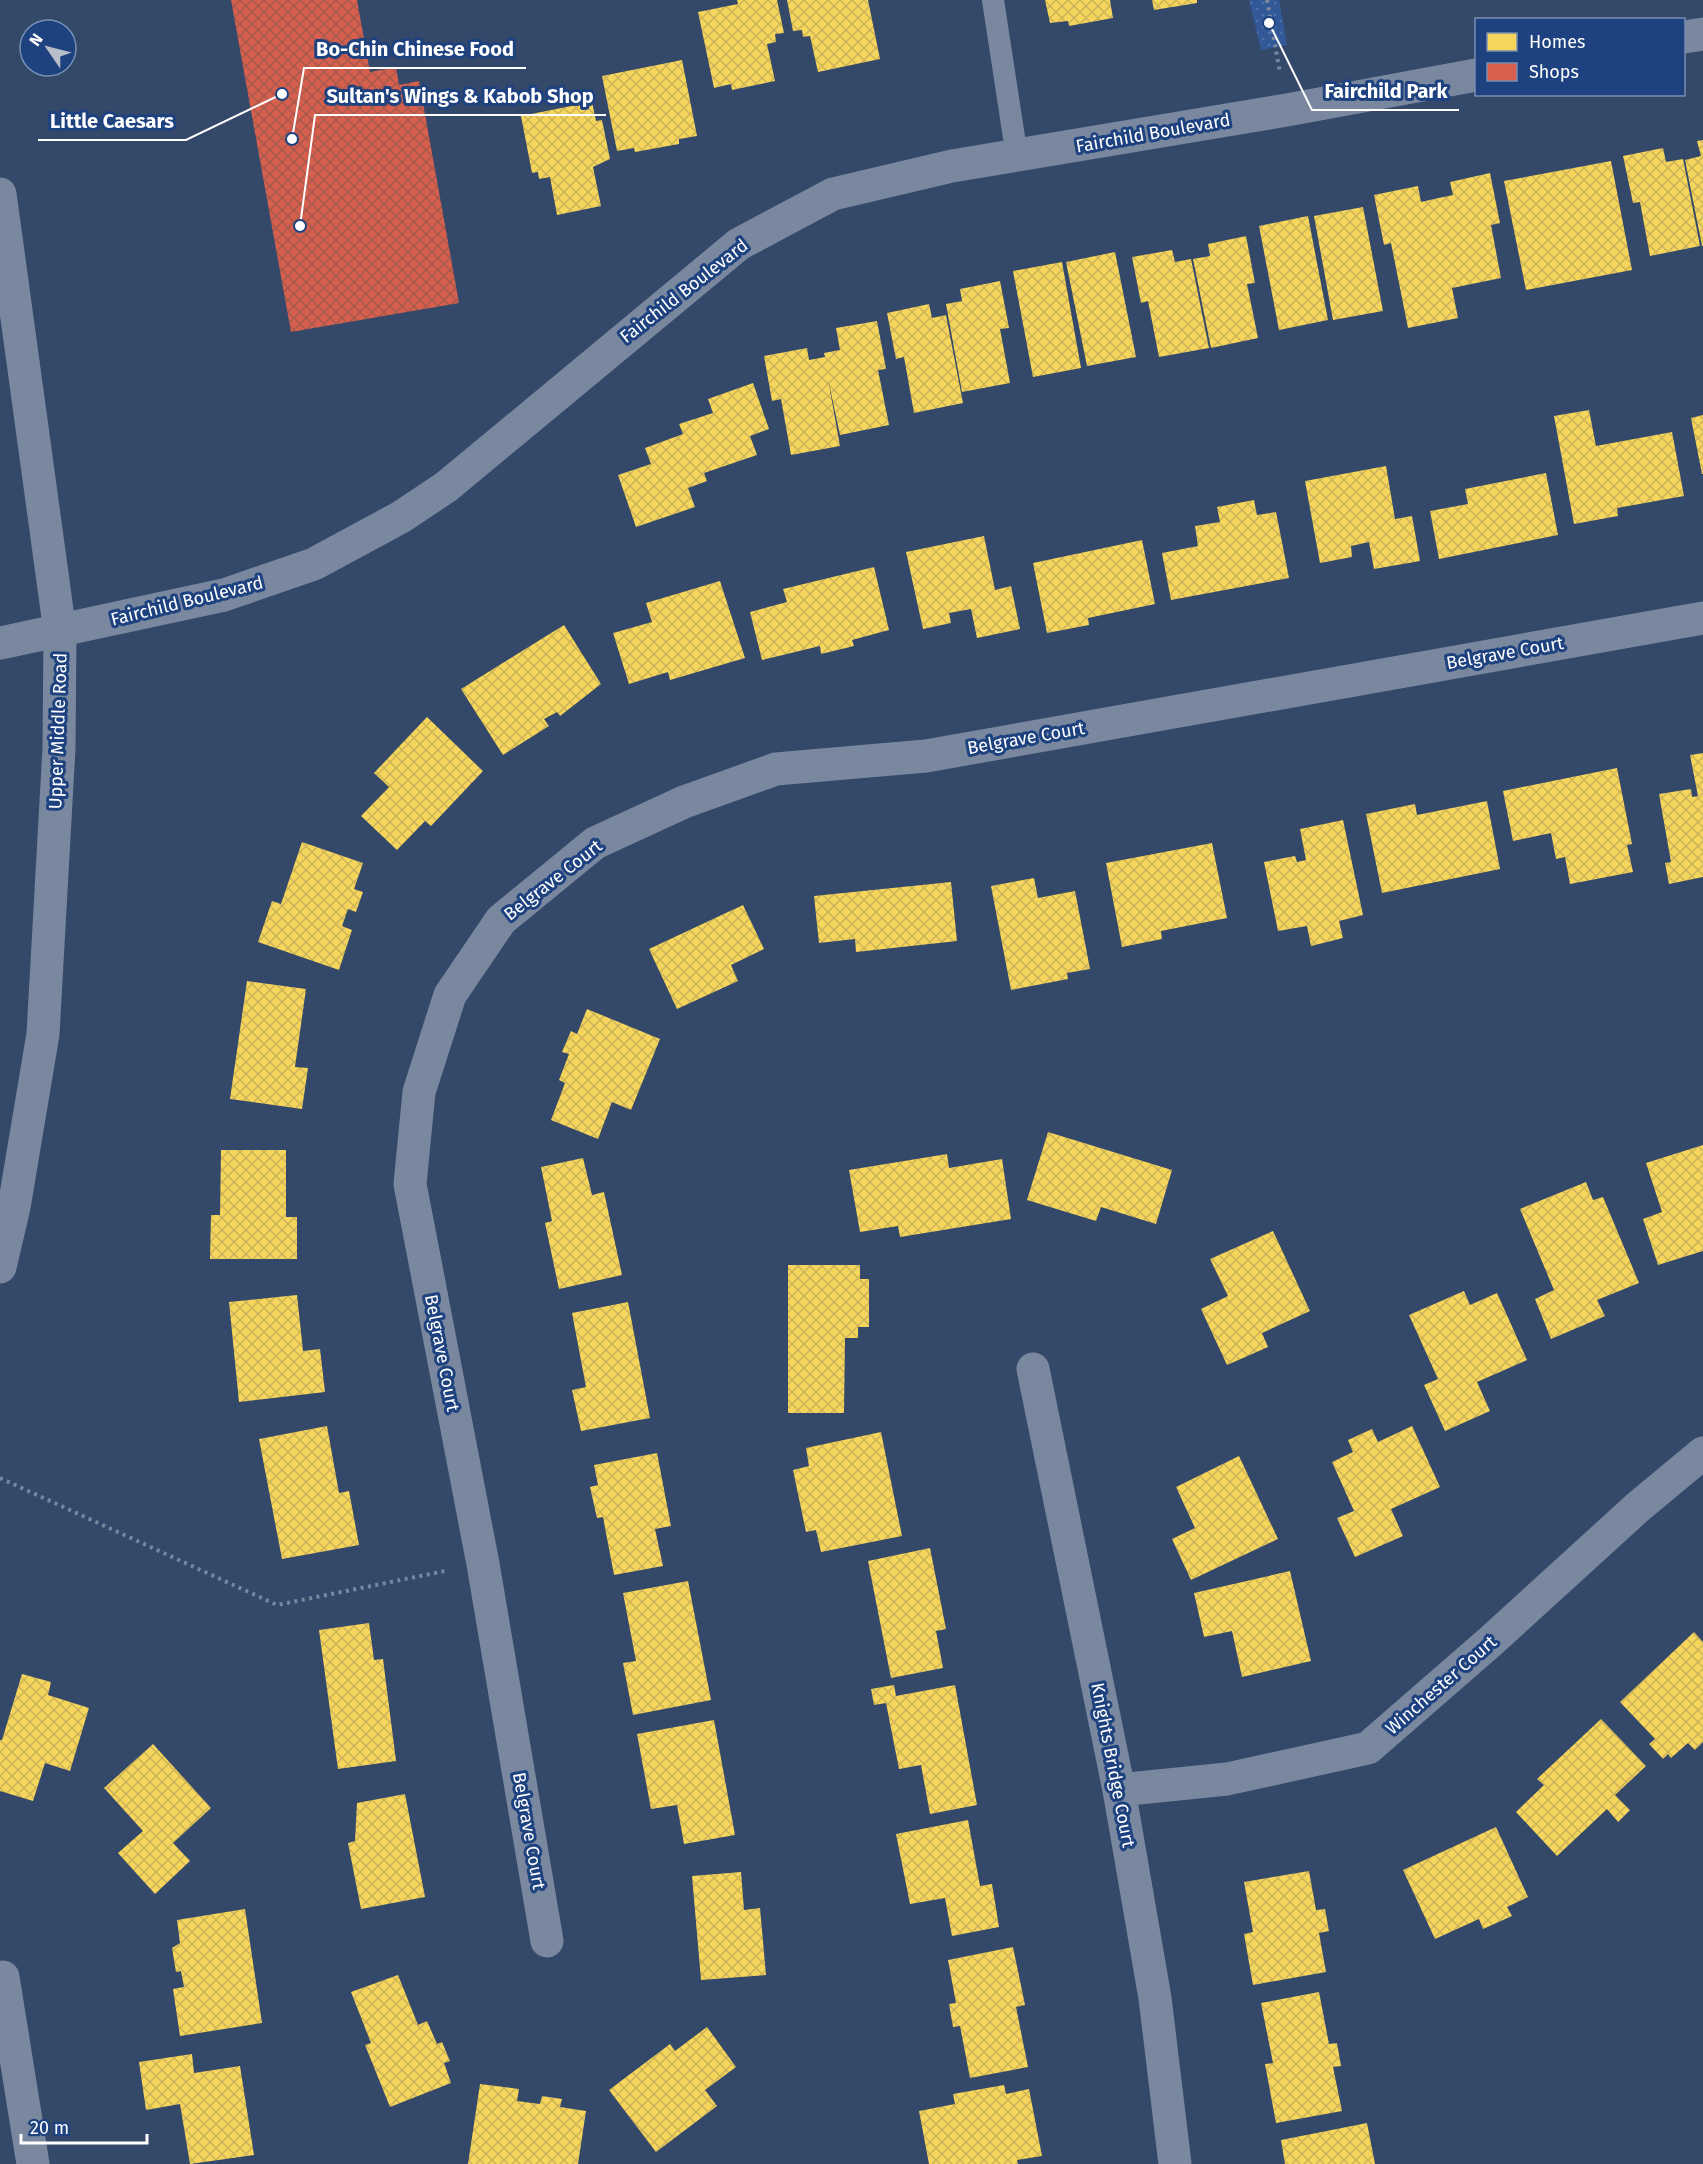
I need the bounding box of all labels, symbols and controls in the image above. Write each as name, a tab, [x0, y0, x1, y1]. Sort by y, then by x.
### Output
north arrow	[18, 18, 78, 78]
legend	[1475, 18, 1685, 96]
text: N	[25, 30, 47, 49]
callout: Bo-Chin Chinese Food	[304, 30, 526, 68]
text: Homes	[1529, 31, 1585, 53]
text: Bo-Chin Chinese Food	[316, 37, 514, 61]
text: Shops	[1529, 61, 1579, 83]
callout: Fairchild Park	[1312, 72, 1459, 110]
callout: Sultan's Wings & Kabob Shop	[315, 77, 606, 115]
text: Fairchild Park	[1325, 79, 1448, 103]
text: Sultan's Wings & Kabob Shop	[326, 84, 594, 108]
callout: Little Caesars	[38, 102, 186, 140]
text: Little Caesars	[50, 109, 174, 133]
street label: Fairchild Boulevard	[1074, 109, 1232, 157]
street label: Fairchild Boulevard	[616, 234, 752, 348]
street label: Fairchild Boulevard	[108, 571, 266, 631]
street label: Belgrave Court	[1445, 632, 1566, 674]
street label: Upper Middle Road	[44, 652, 72, 810]
street label: Belgrave Court	[966, 717, 1087, 759]
street label: Belgrave Court	[499, 834, 607, 925]
street label: Belgrave Court	[420, 1293, 464, 1414]
street label: Winchester Court	[1381, 1631, 1501, 1739]
street label: Knights Bridge Court	[1086, 1681, 1140, 1850]
street label: Belgrave Court	[508, 1771, 550, 1892]
scale bar	[21, 2107, 147, 2145]
text: 20 m	[30, 2117, 69, 2139]

